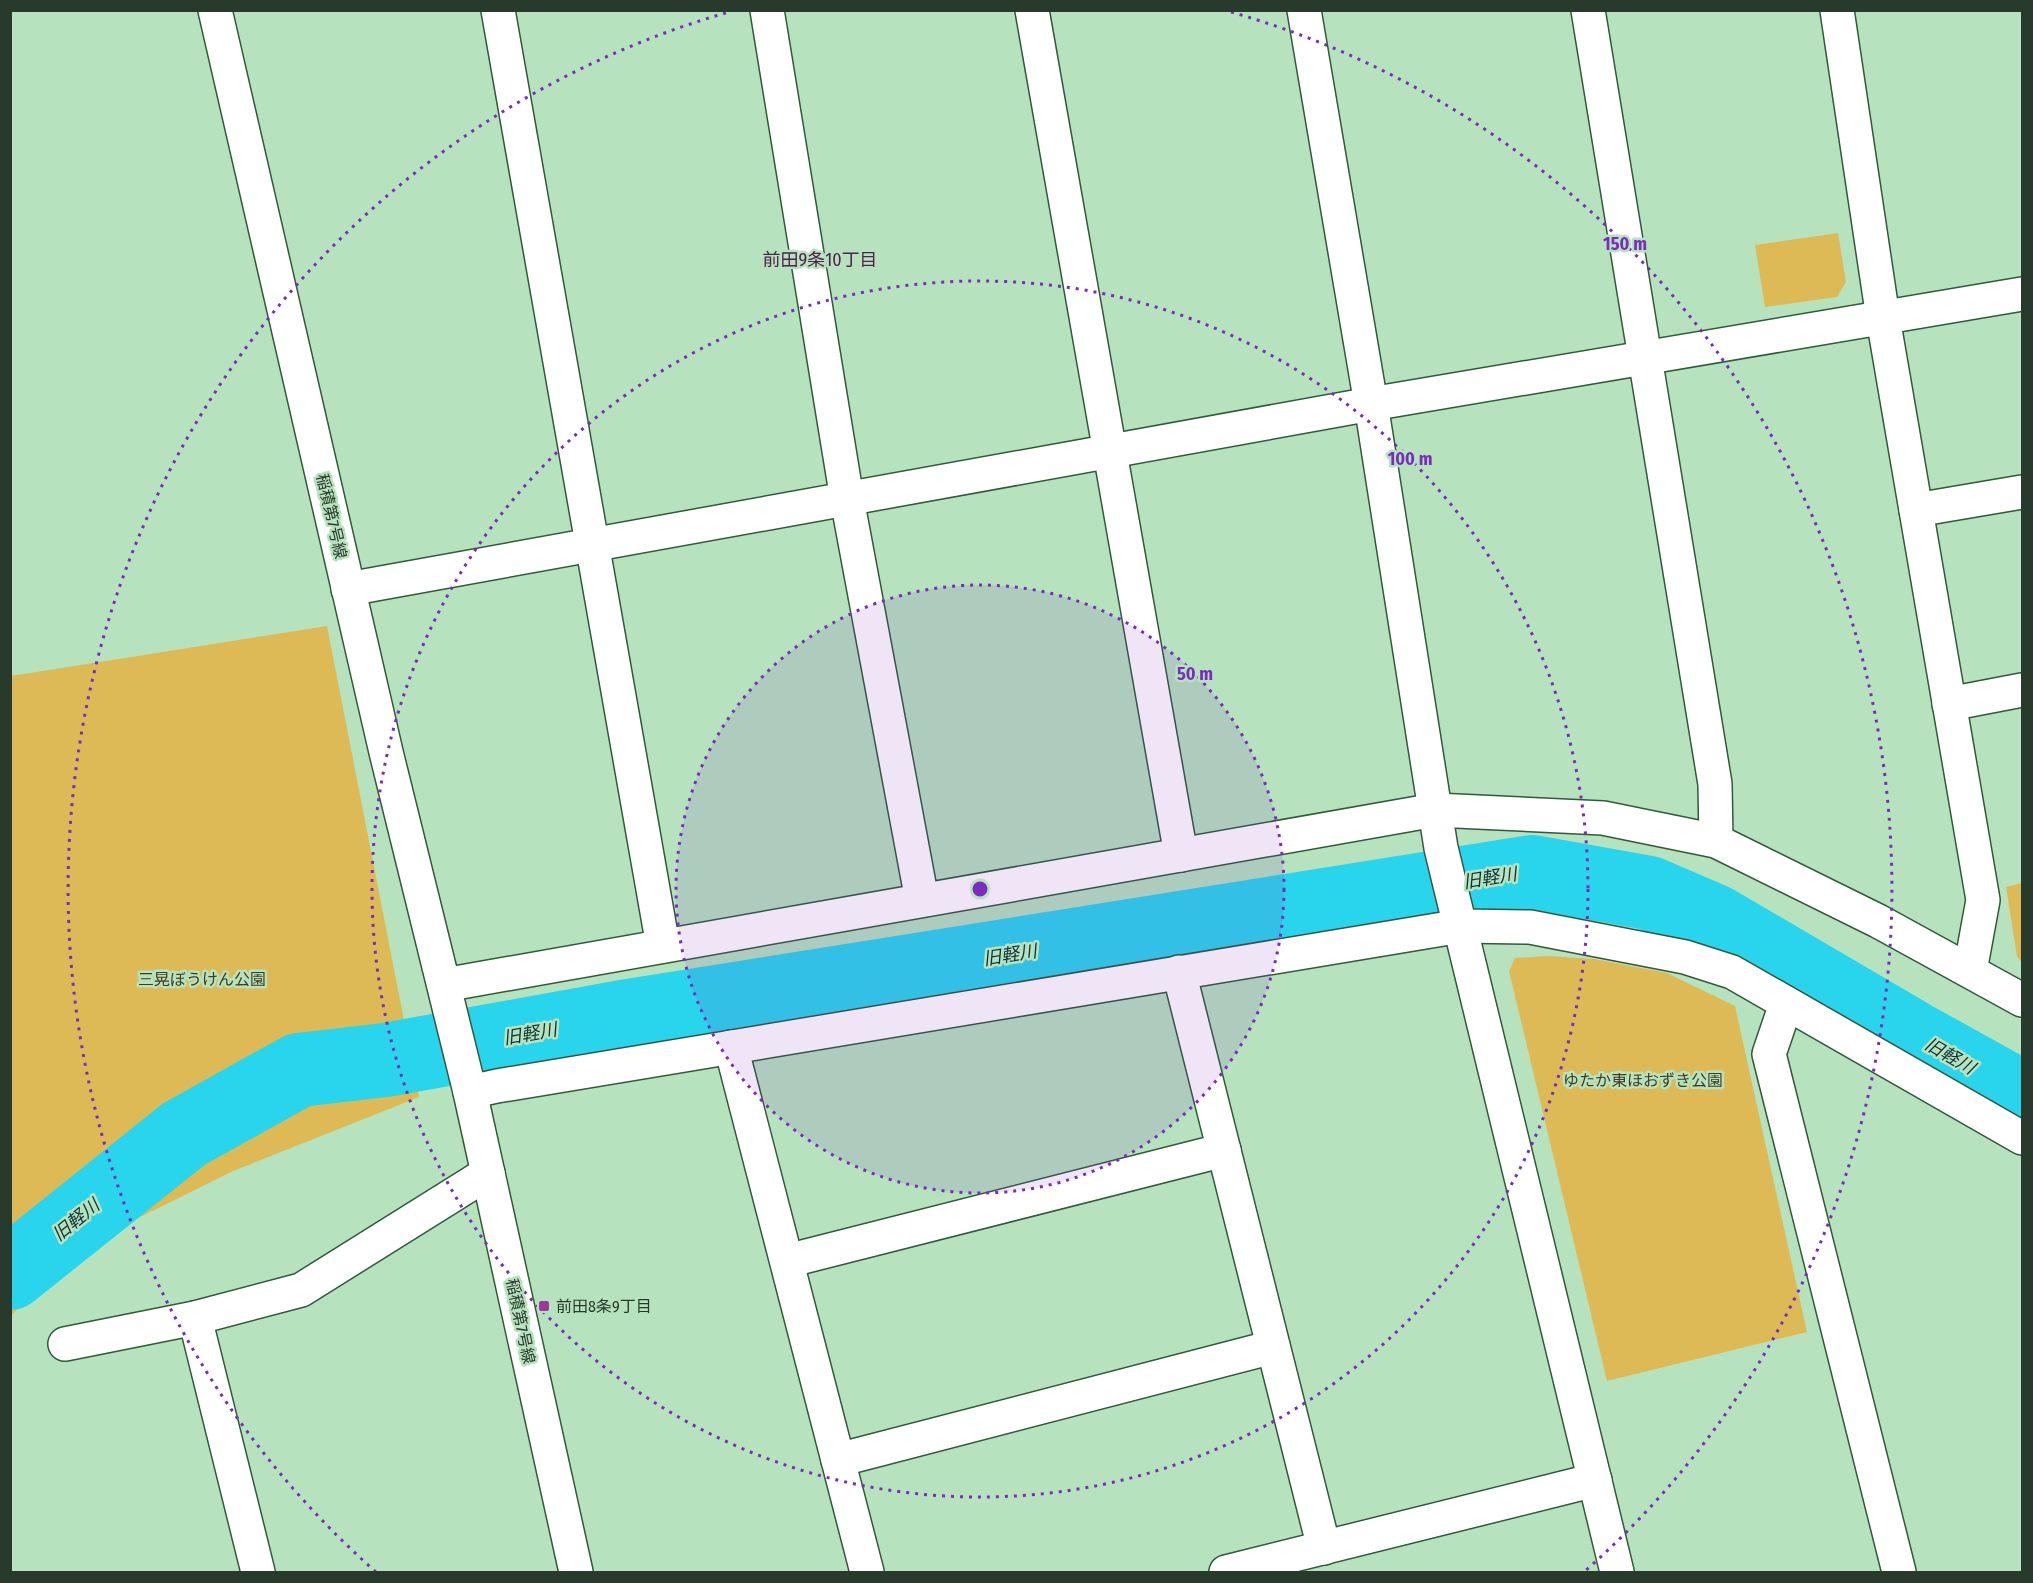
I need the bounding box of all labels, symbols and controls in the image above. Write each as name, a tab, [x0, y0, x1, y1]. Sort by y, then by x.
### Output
text: 150 m	[1603, 233, 1647, 255]
district label: 前田9条10丁目	[762, 249, 878, 271]
text: 100 m	[1388, 448, 1432, 470]
street label: 稲積第7号線	[313, 472, 350, 560]
text: 50 m	[1177, 663, 1213, 685]
water label: 旧軽川	[1462, 863, 1520, 893]
centre of rings	[970, 879, 990, 899]
water label: 旧軽川	[982, 940, 1040, 970]
park label: 三晃ぼうけん公園	[138, 970, 266, 989]
water label: 旧軽川	[502, 1018, 560, 1050]
water label: 旧軽川	[1921, 1033, 1981, 1080]
park label: ゆたか東ほおずき公園	[1563, 1071, 1723, 1090]
water label: 旧軽川	[48, 1193, 105, 1246]
street label: 稲積第7号線	[502, 1277, 539, 1365]
place label: 前田8条9丁目	[556, 1297, 652, 1316]
marker: 前田8条9丁目	[537, 1299, 551, 1313]

